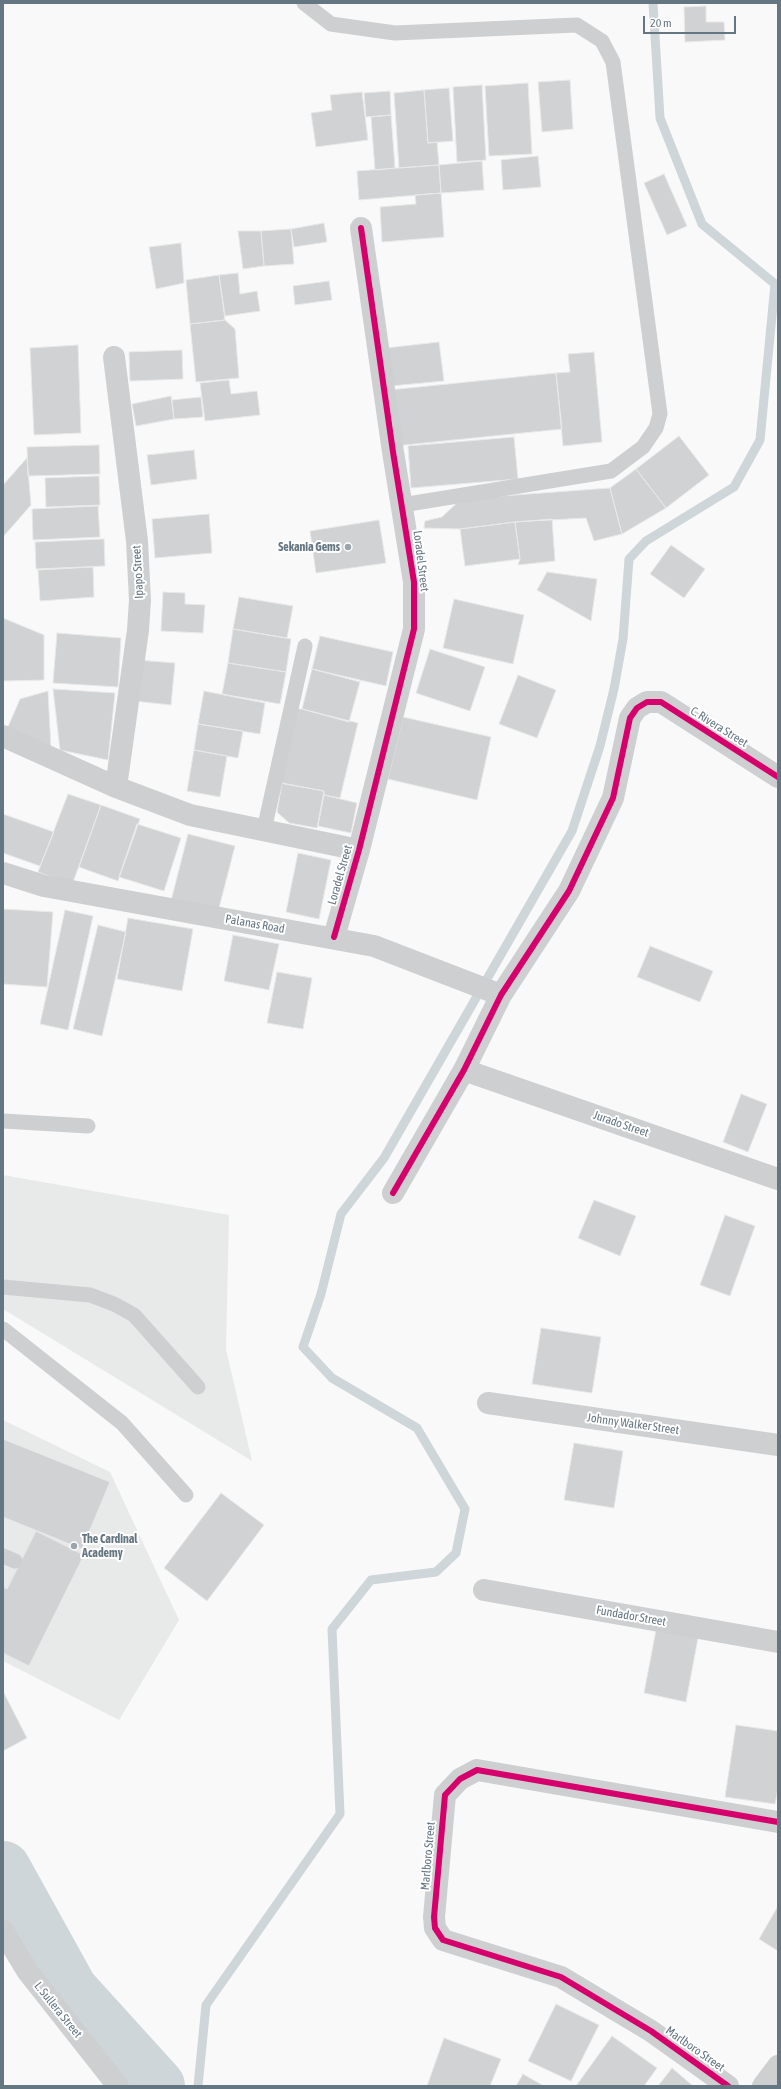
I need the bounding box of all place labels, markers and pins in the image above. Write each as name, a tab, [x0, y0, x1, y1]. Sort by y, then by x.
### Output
place label: Sekania Gems	[278, 540, 340, 554]
marker: Sekania Gems	[343, 542, 353, 552]
place label: The Cardinal Academy	[82, 1532, 137, 1560]
marker: The Cardinal Academy	[69, 1541, 79, 1551]

